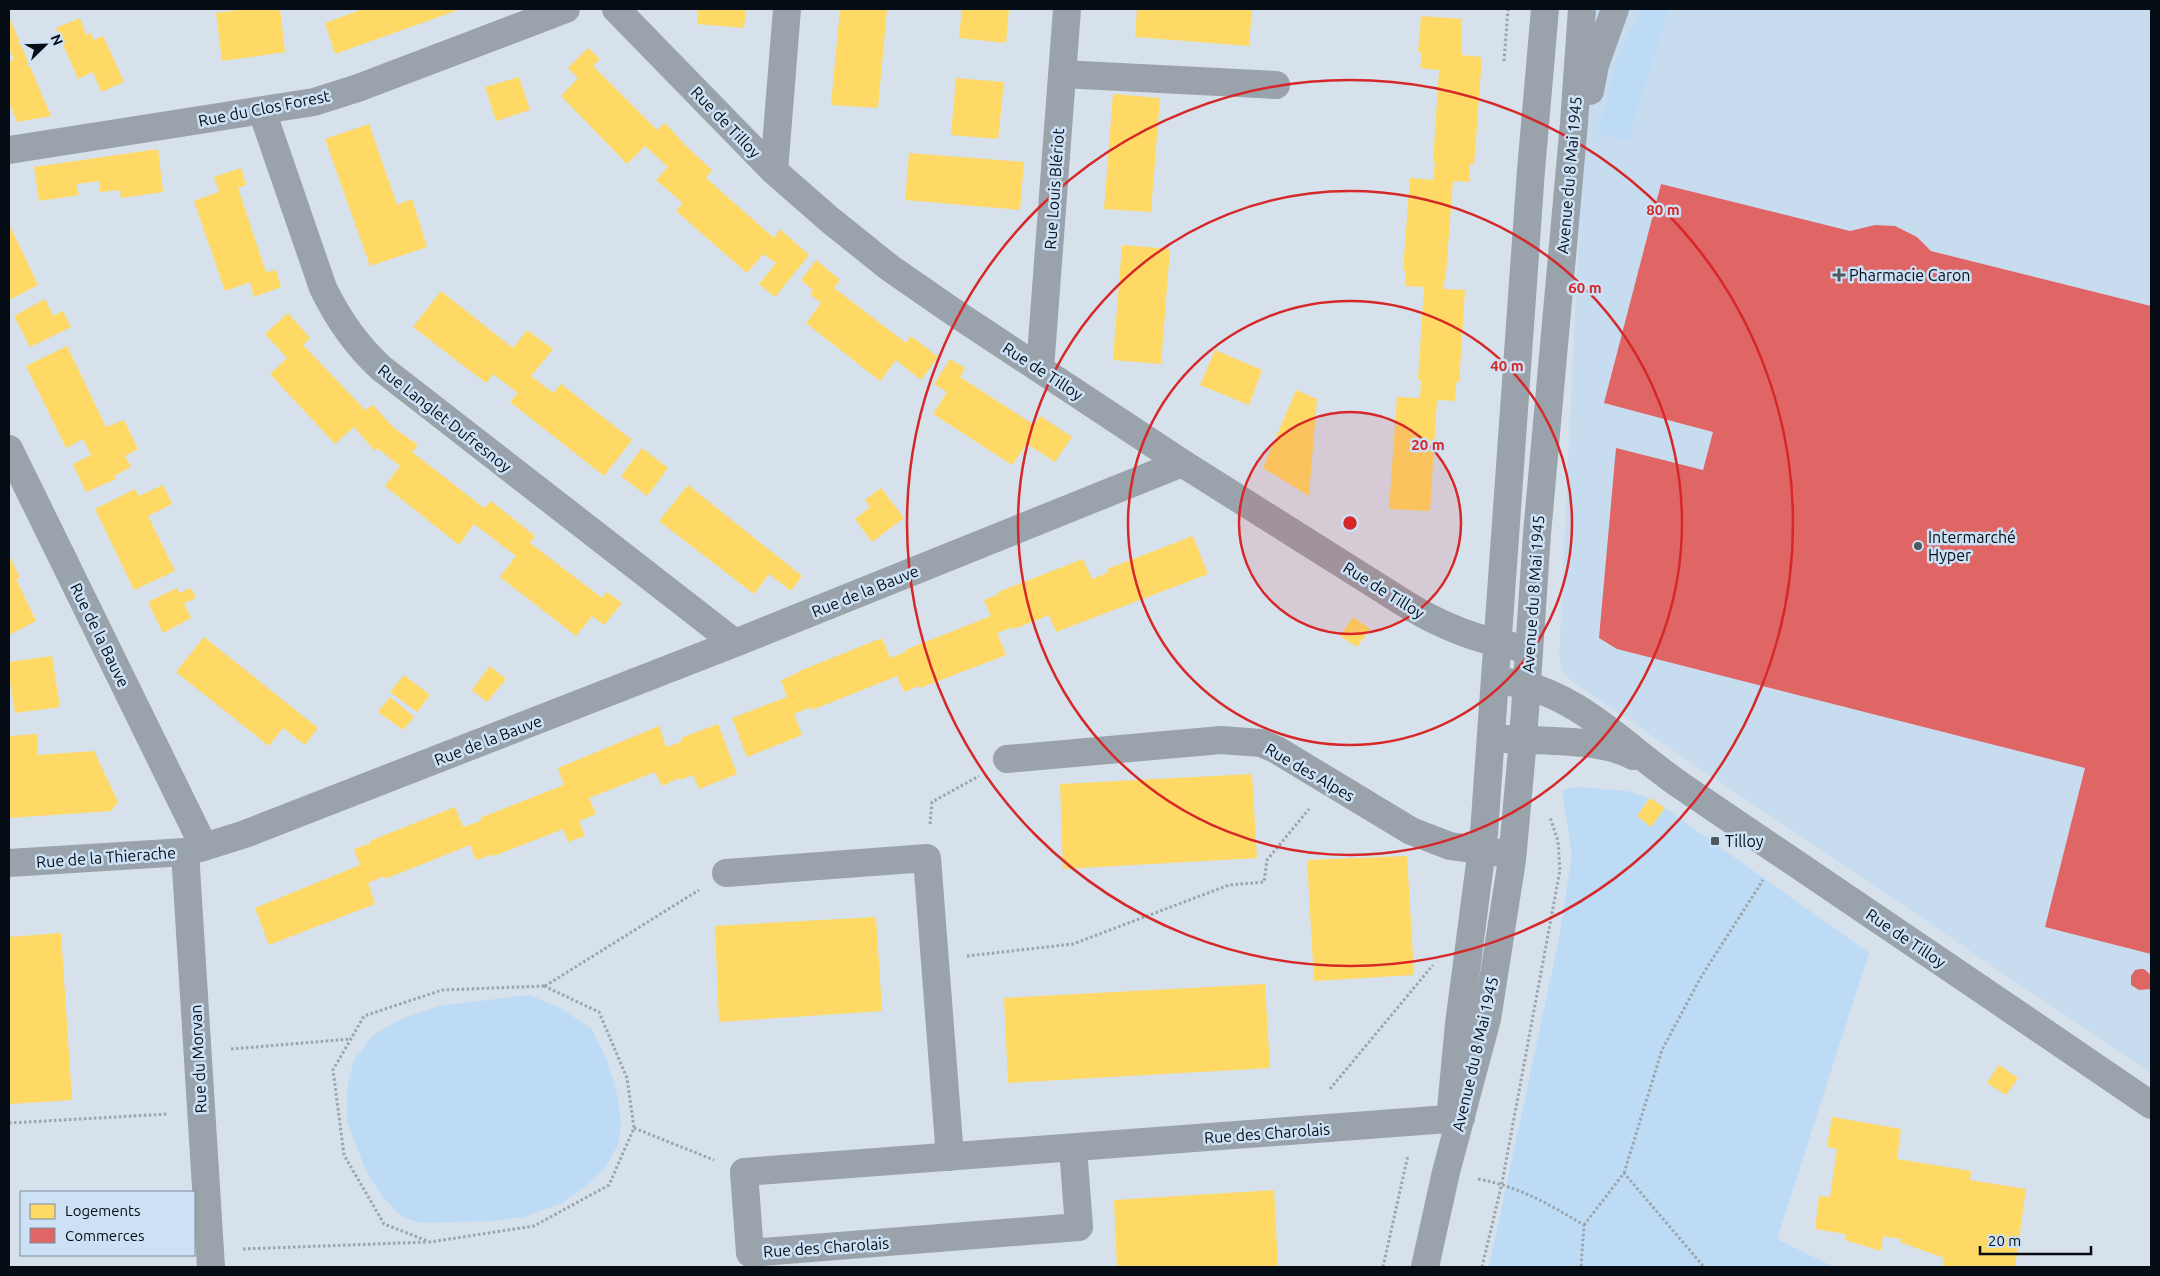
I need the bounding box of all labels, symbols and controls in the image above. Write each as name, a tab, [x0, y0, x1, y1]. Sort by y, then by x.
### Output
north arrow	[20, 20, 70, 70]
text: N	[48, 32, 66, 48]
street label: Rue de Tilloy	[688, 83, 765, 162]
street label: Rue du Clos Forest	[197, 86, 332, 130]
street label: Avenue du 8 Mai 1945	[1553, 95, 1585, 255]
street label: Rue Louis Blériot	[1041, 127, 1067, 250]
text: 80 m	[1646, 201, 1680, 218]
place label: Pharmacie Caron	[1849, 266, 1970, 284]
marker: Pharmacie Caron	[1833, 269, 1845, 281]
text: 60 m	[1568, 279, 1602, 296]
street label: Rue de Tilloy	[1000, 338, 1087, 404]
text: 40 m	[1490, 357, 1524, 374]
street label: Rue Langlet Dufresnoy	[375, 360, 515, 476]
text: 20 m	[1411, 436, 1445, 453]
centre of rings	[1341, 514, 1359, 532]
street label: Avenue du 8 Mai 1945	[1519, 514, 1547, 674]
place label: Intermarché Hyper	[1928, 528, 2016, 564]
marker: Intermarché Hyper	[1912, 540, 1924, 552]
street label: Rue de Tilloy	[1340, 558, 1428, 622]
street label: Rue de la Bauve	[809, 561, 921, 621]
street label: Rue de la Bauve	[67, 580, 133, 690]
street label: Rue de la Bauve	[432, 711, 544, 769]
street label: Rue des Alpes	[1262, 739, 1358, 805]
place label: Tilloy	[1725, 832, 1764, 850]
marker: Tilloy	[1709, 835, 1721, 847]
street label: Rue de la Thierache	[36, 843, 176, 871]
street label: Rue de Tilloy	[1863, 905, 1949, 971]
street label: Avenue du 8 Mai 1945	[1448, 975, 1502, 1133]
street label: Rue du Morvan	[186, 1004, 210, 1114]
street label: Rue des Charolais	[1203, 1120, 1331, 1146]
legend	[20, 1191, 195, 1256]
text: Logements	[65, 1202, 141, 1219]
scale bar	[1980, 1224, 2091, 1256]
text: Commerces	[65, 1227, 145, 1244]
text: 20 m	[1988, 1232, 2021, 1249]
street label: Rue des Charolais	[762, 1234, 890, 1260]

